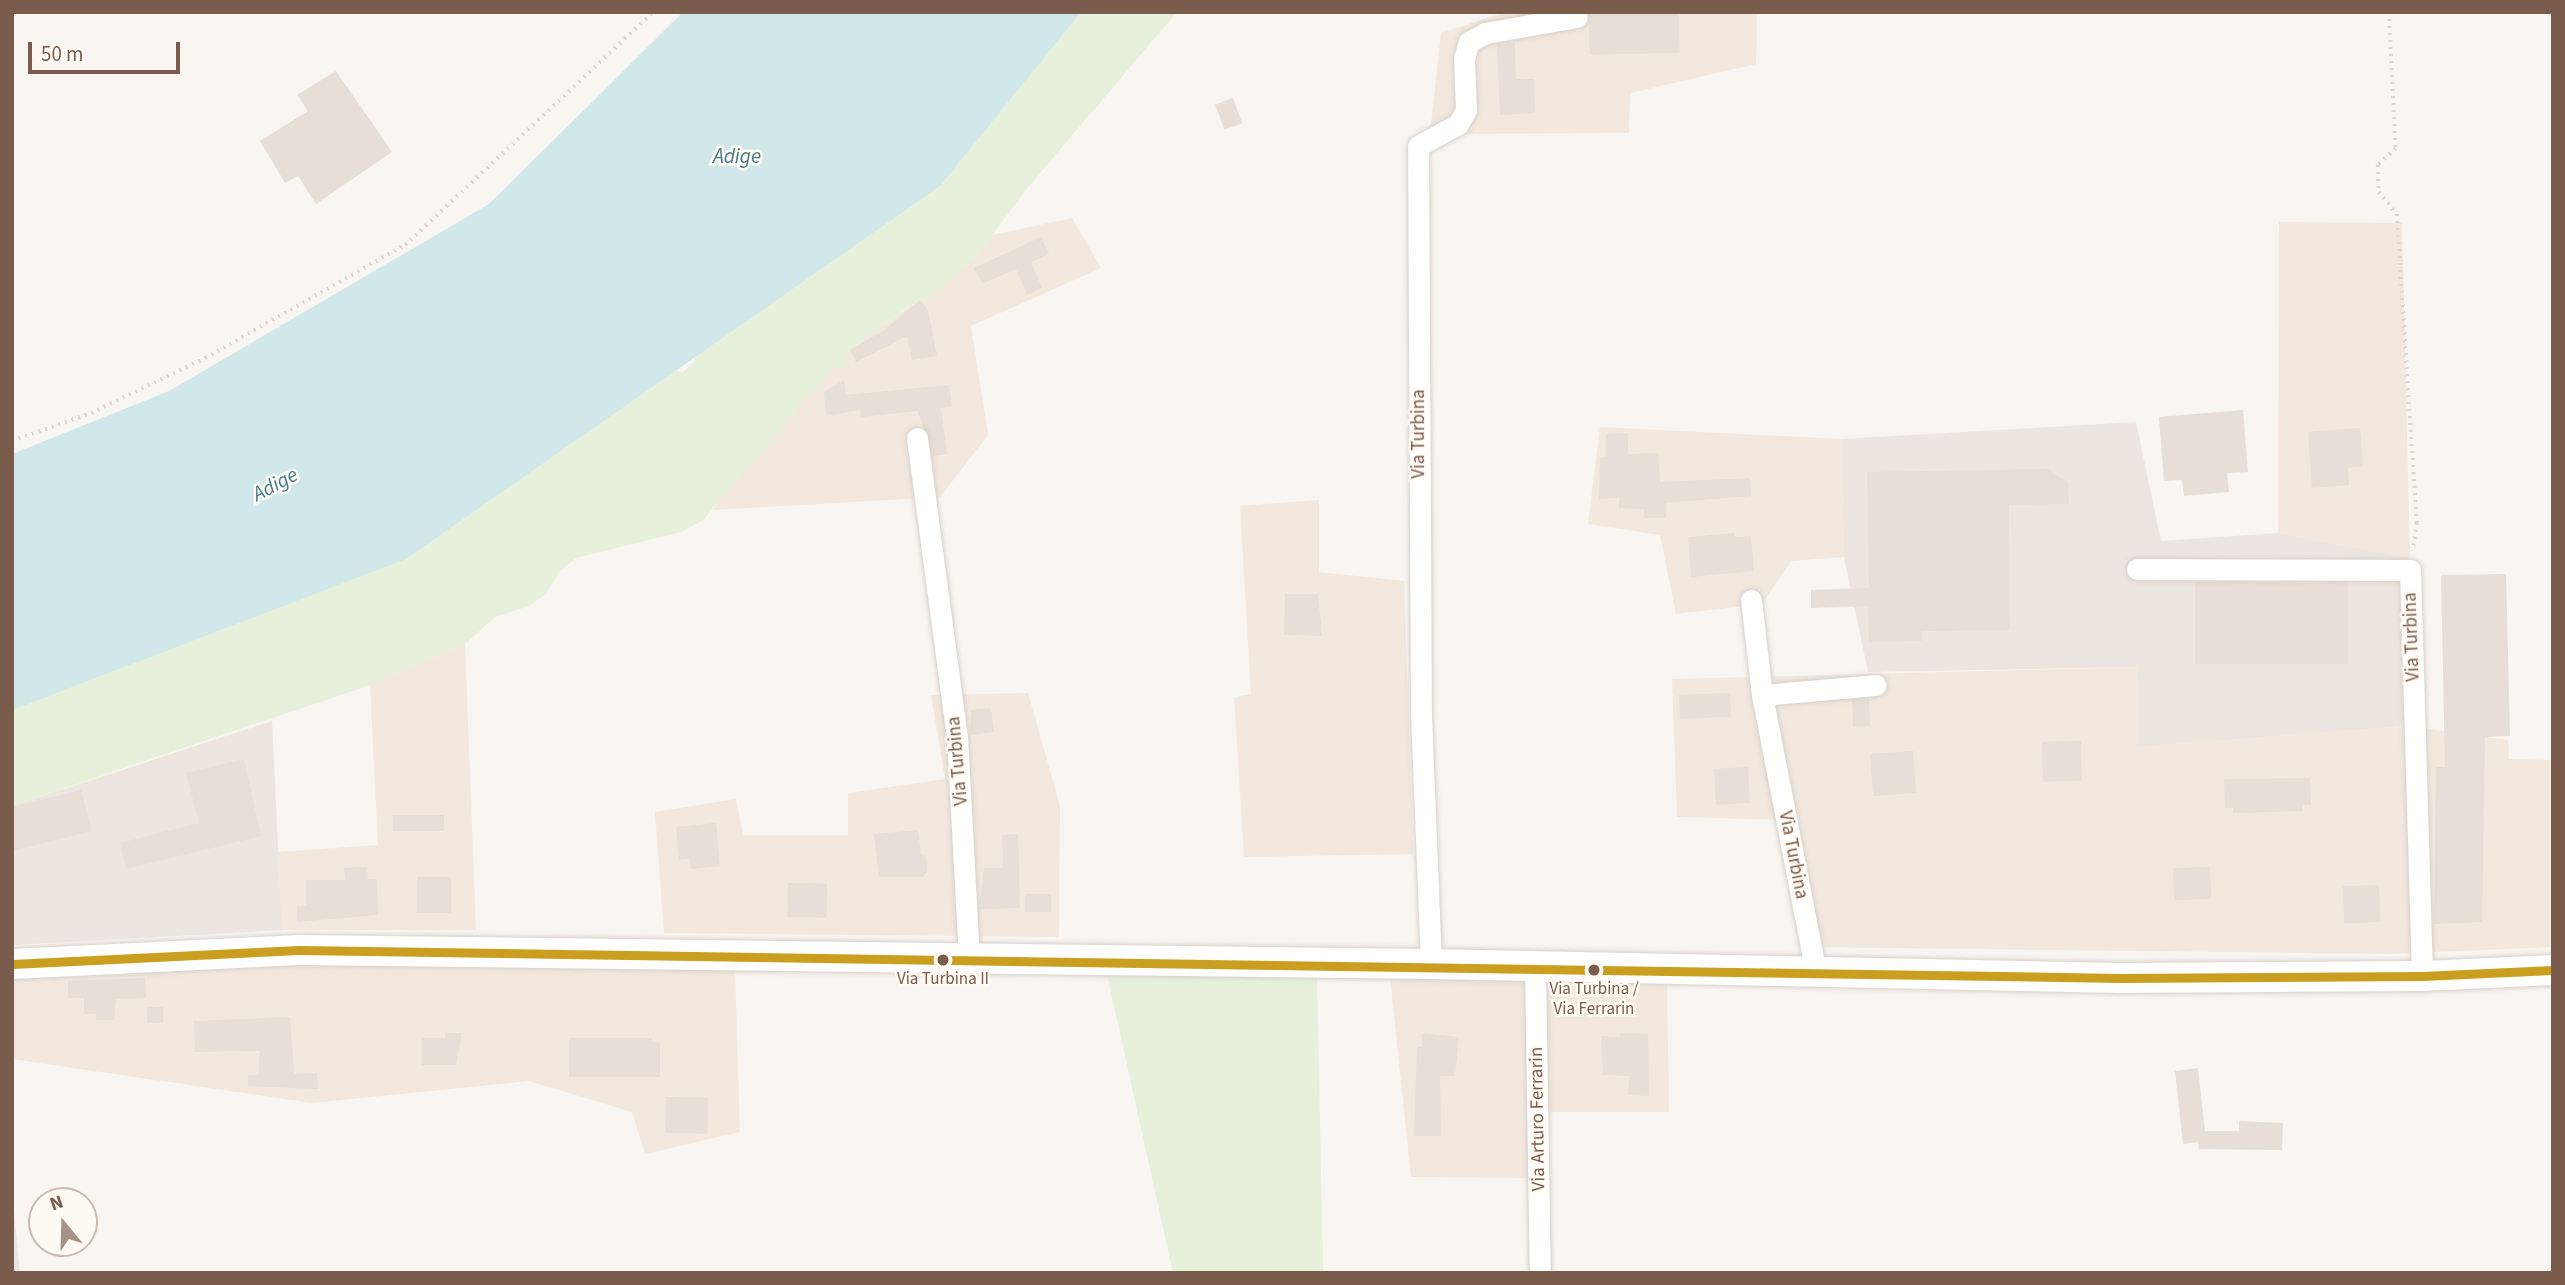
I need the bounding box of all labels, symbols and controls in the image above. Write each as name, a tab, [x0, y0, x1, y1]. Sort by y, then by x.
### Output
scale bar	[32, 28, 184, 72]
text: 50 m	[41, 39, 83, 69]
water label: Adige	[713, 143, 761, 169]
street label: Via Turbina	[1408, 389, 1430, 479]
water label: Adige	[248, 462, 302, 506]
street label: Via Turbina	[2399, 592, 2425, 682]
street label: Via Turbina	[943, 716, 973, 806]
street label: Via Turbina	[1773, 809, 1813, 901]
marker: Via Turbina II	[936, 953, 950, 967]
marker: Via Turbina / Via Ferrarin	[1587, 963, 1601, 977]
place label: Via Turbina II	[897, 970, 989, 990]
place label: Via Turbina / Via Ferrarin	[1549, 980, 1639, 1020]
street label: Via Arturo Ferrarin	[1525, 1047, 1551, 1191]
north arrow	[28, 1187, 98, 1257]
text: N	[46, 1189, 67, 1218]

